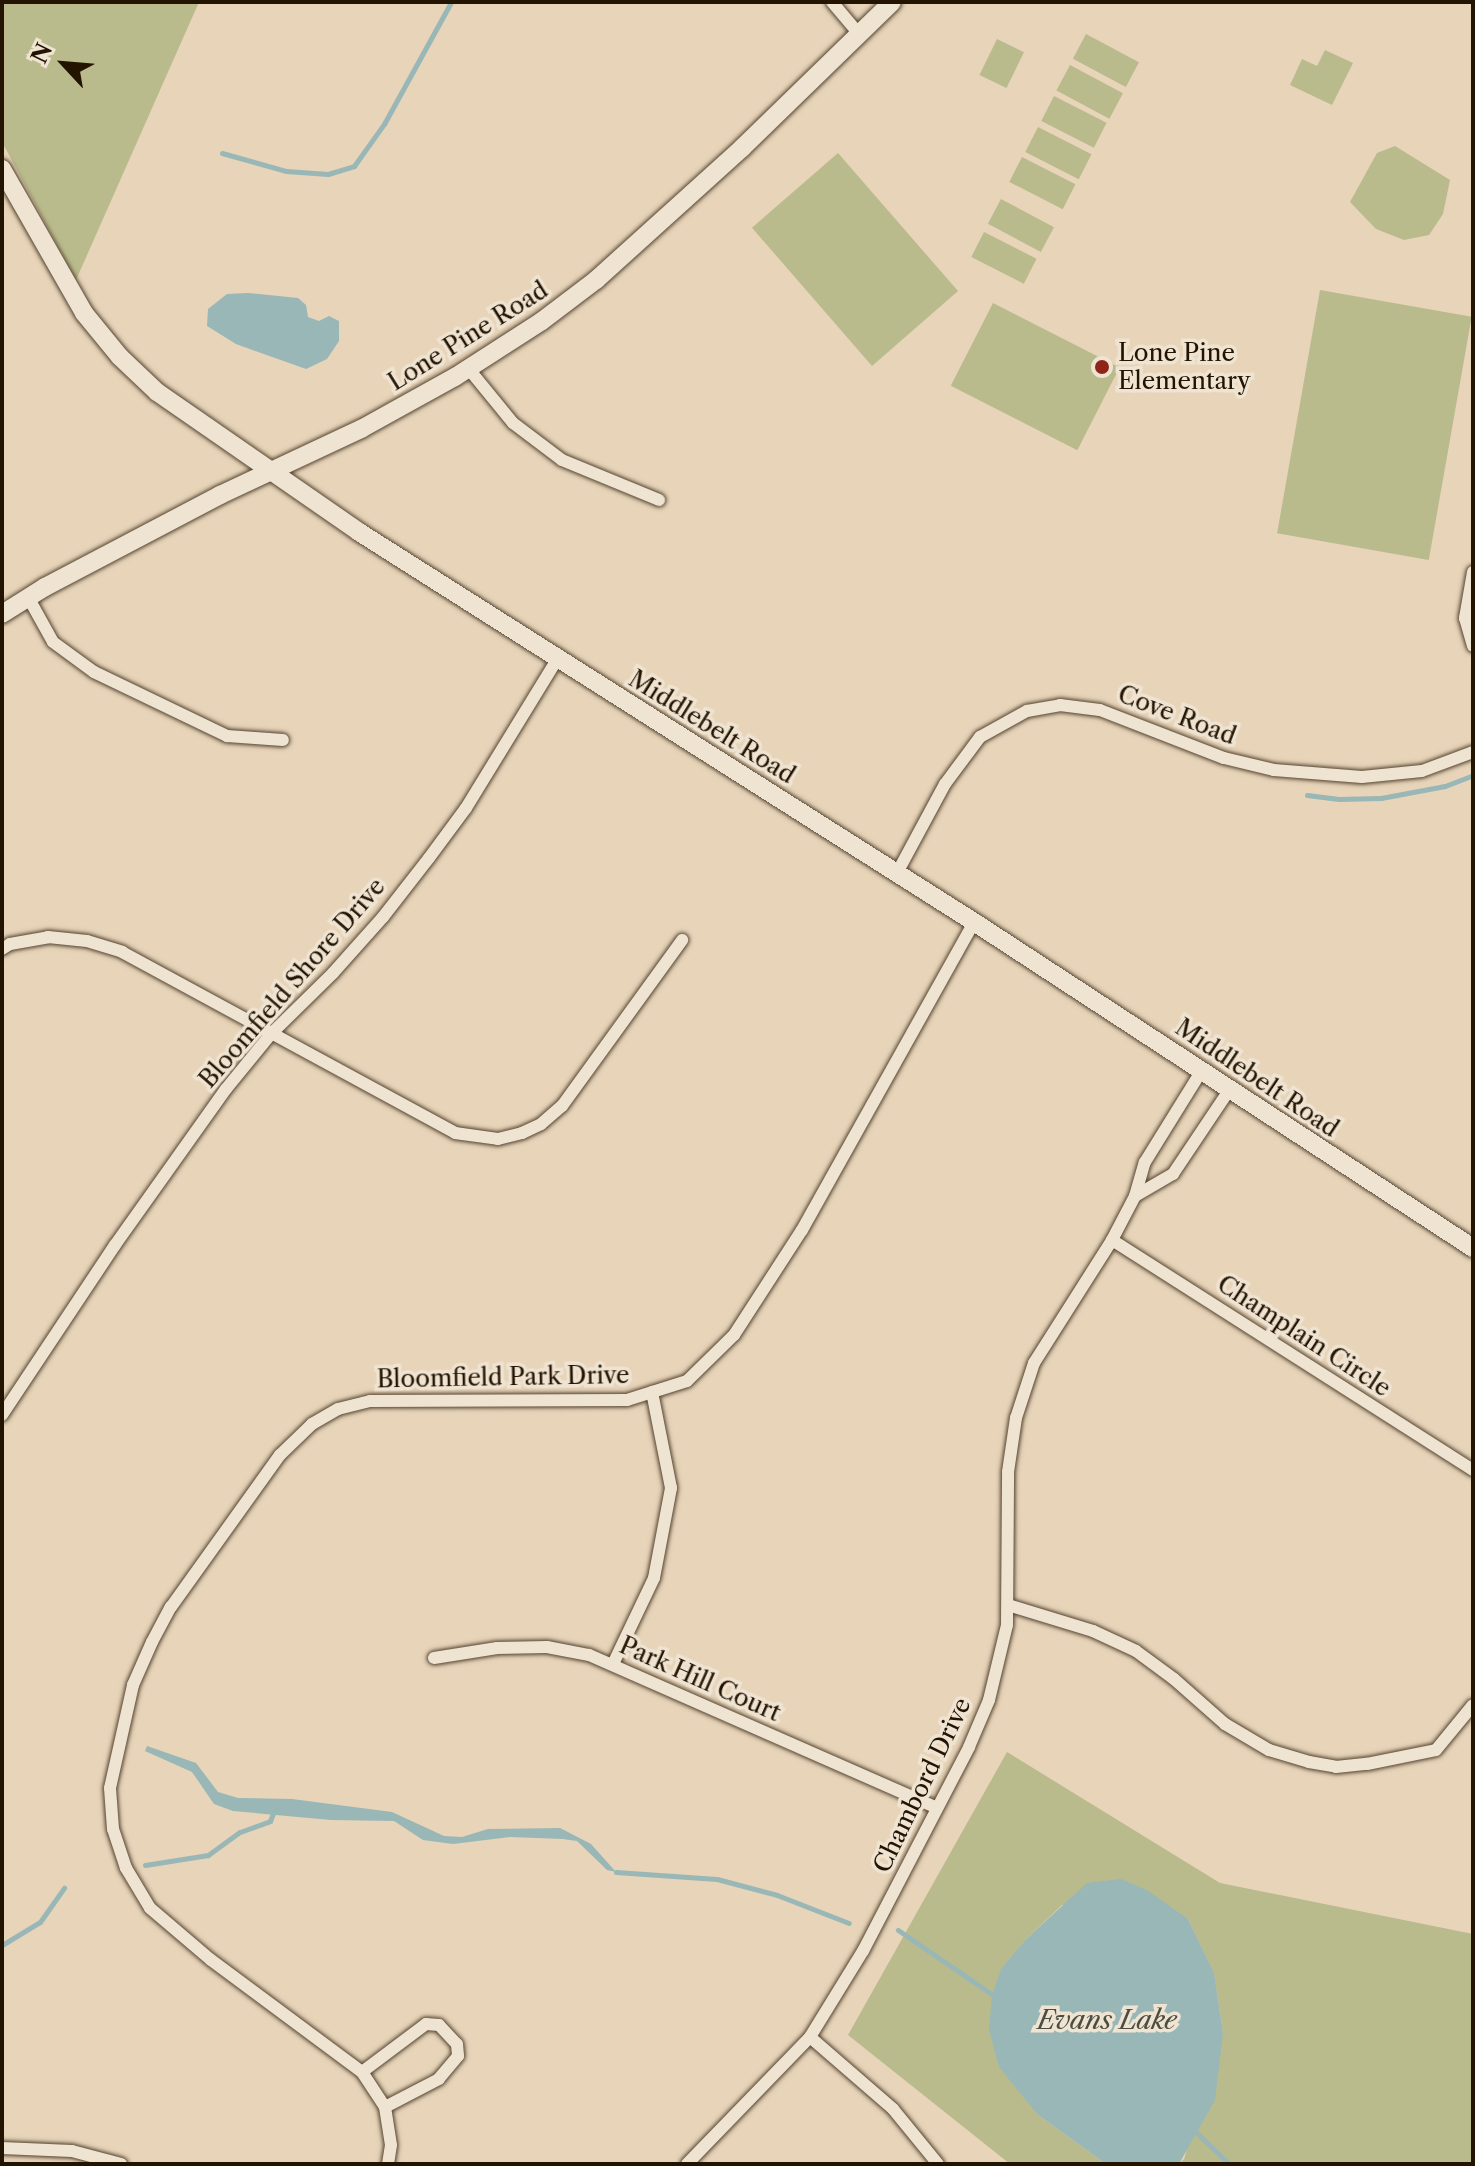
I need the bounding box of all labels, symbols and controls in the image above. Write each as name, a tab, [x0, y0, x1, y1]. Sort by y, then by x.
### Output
north arrow	[24, 24, 104, 104]
text: N	[26, 39, 58, 68]
street label: Lone Pine Road	[383, 275, 553, 397]
place label: Lone Pine Elementary	[1118, 339, 1251, 395]
marker: Lone Pine Elementary	[1093, 358, 1111, 376]
street label: Middlebelt Road	[624, 664, 800, 790]
street label: Cove Road	[1114, 679, 1240, 751]
street label: Bloomfield Shore Drive	[193, 872, 391, 1094]
street label: Middlebelt Road	[1170, 1013, 1344, 1143]
street label: Champlain Circle	[1212, 1269, 1396, 1403]
street label: Bloomfield Park Drive	[376, 1360, 630, 1394]
street label: Park Hill Court	[615, 1631, 785, 1727]
street label: Chambord Drive	[867, 1693, 977, 1877]
water label: Evans Lake	[1037, 2005, 1177, 2037]

